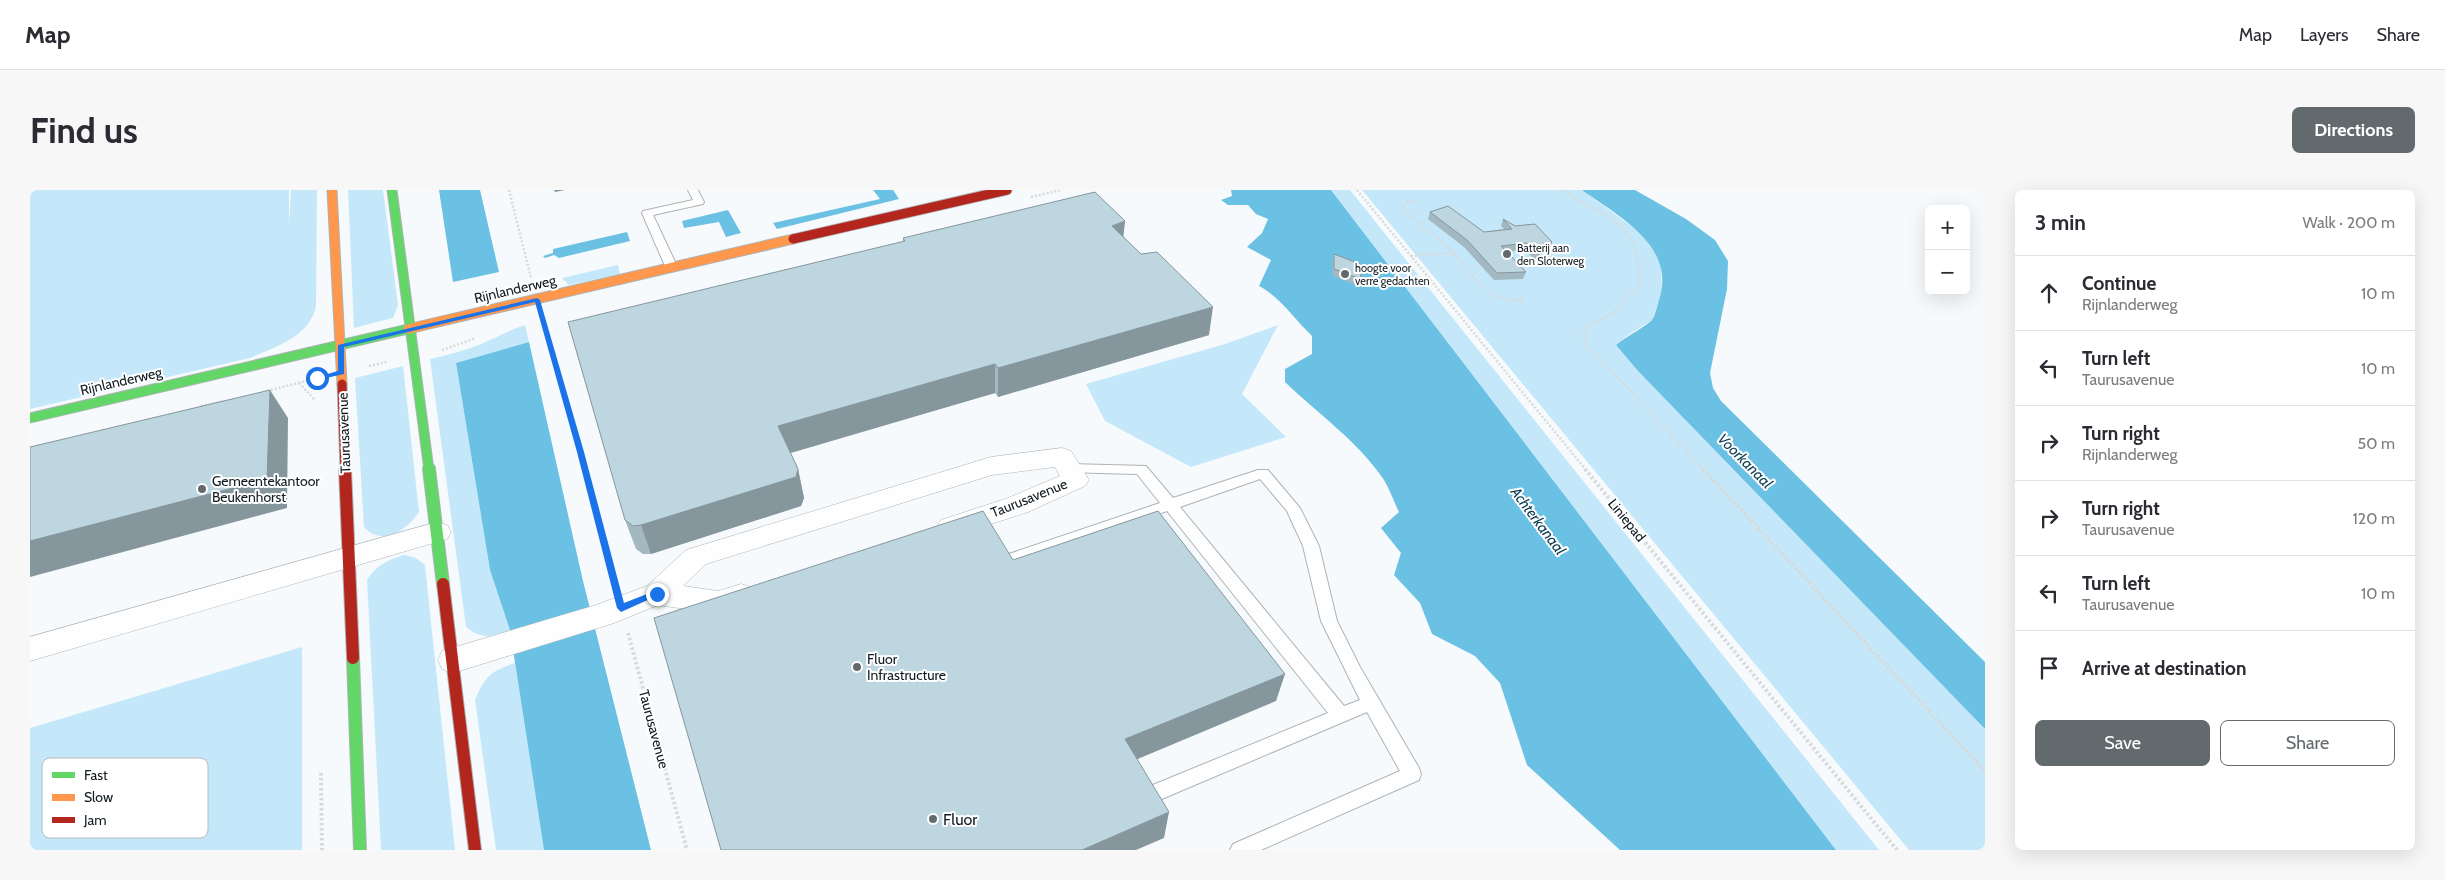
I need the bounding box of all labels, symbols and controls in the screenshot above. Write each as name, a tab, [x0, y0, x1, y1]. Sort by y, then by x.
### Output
text: Map	[25, 20, 71, 49]
text: Map	[2239, 24, 2272, 46]
text: Layers	[2300, 24, 2349, 46]
text: Share	[2377, 24, 2420, 46]
button: Directions	[2292, 107, 2415, 153]
text: Find us	[30, 109, 138, 152]
map controls	[1925, 205, 1970, 295]
button: +	[1925, 205, 1970, 250]
text: 3 min	[2035, 210, 2086, 235]
text: Walk · 200 m	[2303, 213, 2395, 232]
place label: Batterij aan den Sloterweg	[1517, 241, 1585, 268]
marker: Batterij aan den Sloterweg	[1501, 248, 1513, 260]
button: −	[1925, 250, 1970, 295]
place label: hoogte voor verre gedachten	[1355, 261, 1430, 288]
marker: hoogte voor verre gedachten	[1339, 268, 1351, 280]
street label: Rijnlanderweg	[472, 271, 559, 307]
text: Continue	[2082, 272, 2156, 295]
icon: ahead	[2035, 279, 2063, 307]
text: 10 m	[2361, 284, 2395, 303]
text: Rijnlanderweg	[2082, 295, 2177, 314]
text: Turn left	[2082, 347, 2150, 370]
icon: left	[2035, 354, 2063, 382]
text: 10 m	[2361, 359, 2395, 378]
street label: Rijnlanderweg	[78, 363, 165, 399]
route start	[306, 367, 329, 390]
text: Taurusavenue	[2082, 370, 2175, 389]
street label: Taurusavenue	[334, 392, 354, 474]
text: Turn right	[2082, 422, 2160, 445]
icon: right	[2035, 429, 2063, 457]
water label: Voorkanaal	[1714, 430, 1777, 493]
text: 50 m	[2358, 434, 2395, 453]
text: Rijnlanderweg	[2082, 445, 2177, 464]
place label: Gemeentekantoor Beukenhorst	[212, 472, 320, 506]
street label: Taurusavenue	[988, 474, 1070, 522]
marker: Gemeentekantoor Beukenhorst	[196, 483, 208, 495]
water label: Achterkanaal	[1506, 483, 1570, 559]
street label: Liniepad	[1604, 495, 1650, 545]
text: Turn right	[2082, 497, 2160, 520]
icon: right	[2035, 504, 2063, 532]
text: 120 m	[2353, 509, 2395, 528]
text: Taurusavenue	[2082, 520, 2175, 539]
text: Turn left	[2082, 572, 2150, 595]
icon: left	[2035, 579, 2063, 607]
route end	[646, 583, 669, 606]
text: 10 m	[2361, 584, 2395, 603]
text: Taurusavenue	[2082, 595, 2175, 614]
place label: Fluor Infrastructure	[867, 650, 946, 684]
icon: arrive	[2035, 654, 2063, 682]
text: Arrive at destination	[2082, 657, 2246, 680]
marker: Fluor Infrastructure	[851, 661, 863, 673]
street label: Taurusavenue	[635, 688, 673, 770]
button: Save	[2035, 720, 2210, 766]
button: Share	[2220, 720, 2395, 766]
legend	[42, 758, 208, 838]
text: Fast	[84, 766, 108, 784]
text: Slow	[84, 788, 113, 806]
place label: Fluor	[943, 810, 978, 829]
text: Jam	[83, 811, 106, 829]
marker: Fluor	[927, 813, 939, 825]

